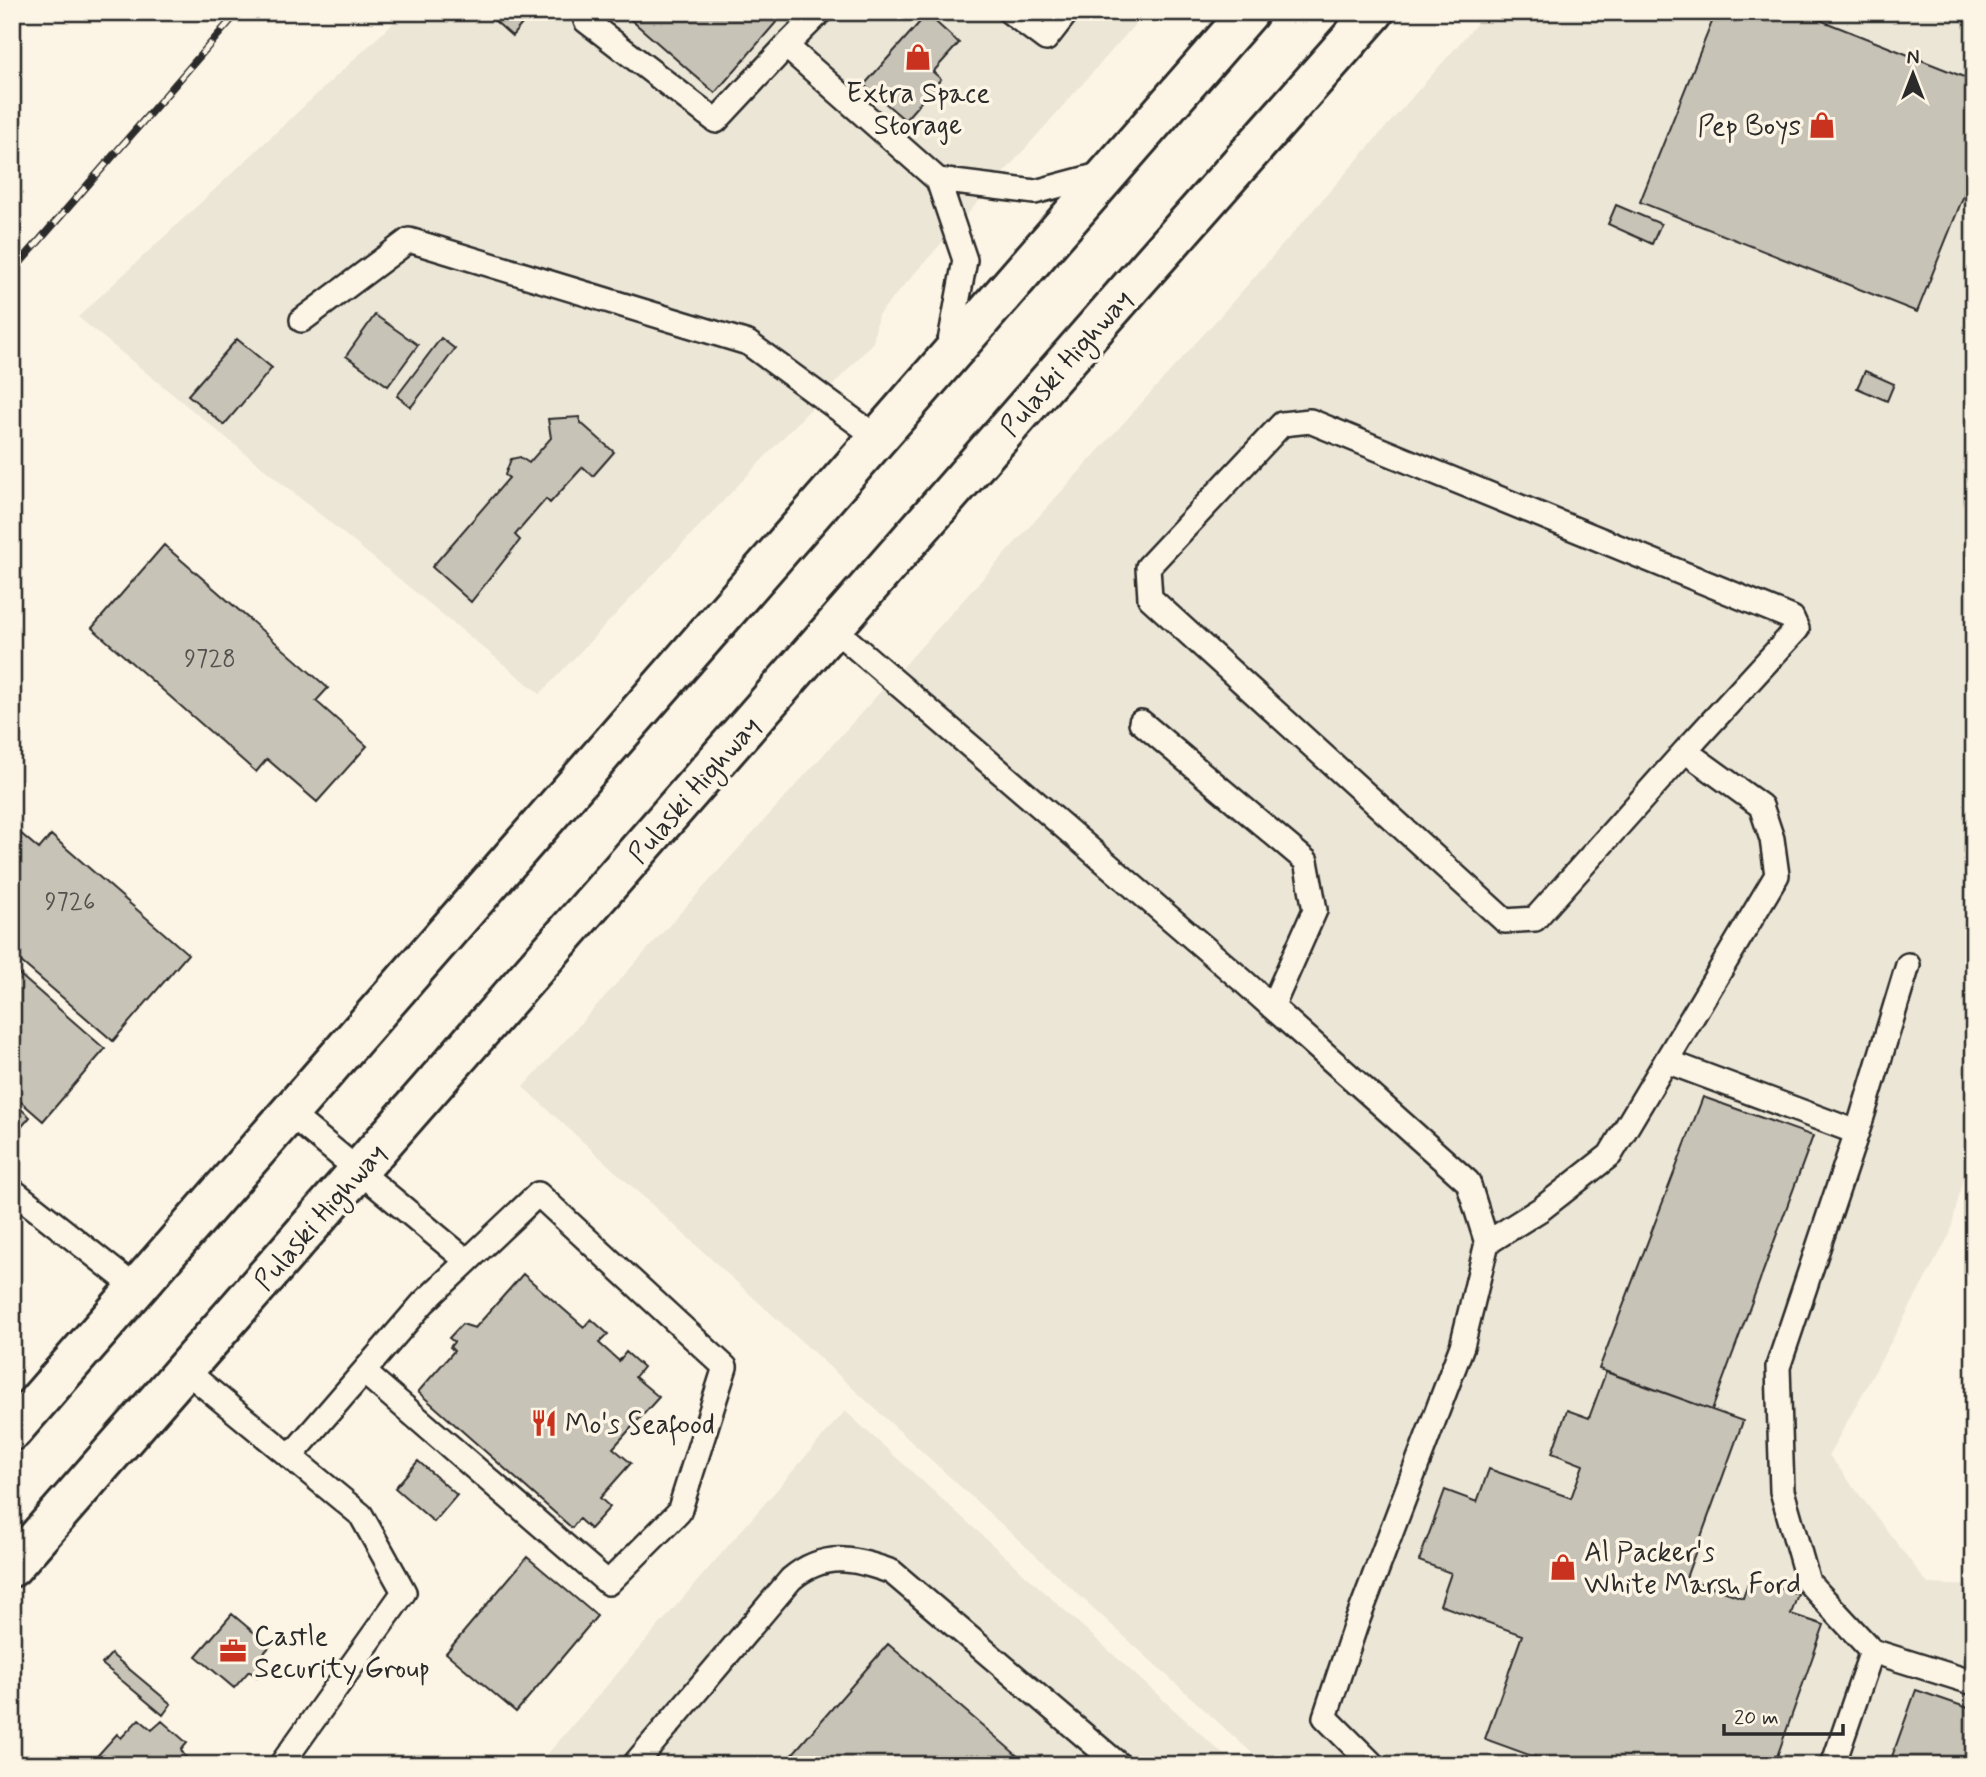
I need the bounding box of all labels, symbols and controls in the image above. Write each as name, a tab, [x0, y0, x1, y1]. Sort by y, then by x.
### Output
north arrow	[1878, 38, 1948, 108]
shop icon: Extra Space Storage	[903, 42, 933, 72]
text: N	[1907, 46, 1919, 71]
place label: Extra Space Storage	[846, 76, 990, 145]
place label: Pep Boys	[1697, 109, 1801, 146]
shop icon: Pep Boys	[1807, 110, 1837, 140]
street label: Pulaski Highway	[993, 282, 1143, 447]
house number: 9728	[184, 644, 236, 675]
street label: Pulaski Highway	[621, 709, 771, 874]
house number: 9726	[45, 887, 95, 918]
street label: Pulaski Highway	[247, 1136, 397, 1301]
place label: Mo's Seafood	[565, 1407, 715, 1446]
restaurant icon: Mo's Seafood	[529, 1408, 559, 1438]
place label: Al Packer's White Marsh Ford	[1584, 1535, 1801, 1604]
shop icon: Al Packer's White Marsh Ford	[1548, 1552, 1578, 1582]
place label: Castle Security Group	[254, 1619, 430, 1688]
office icon: Castle Security Group	[218, 1636, 248, 1666]
scale bar	[1724, 1693, 1842, 1737]
text: 20 m	[1734, 1704, 1779, 1732]

